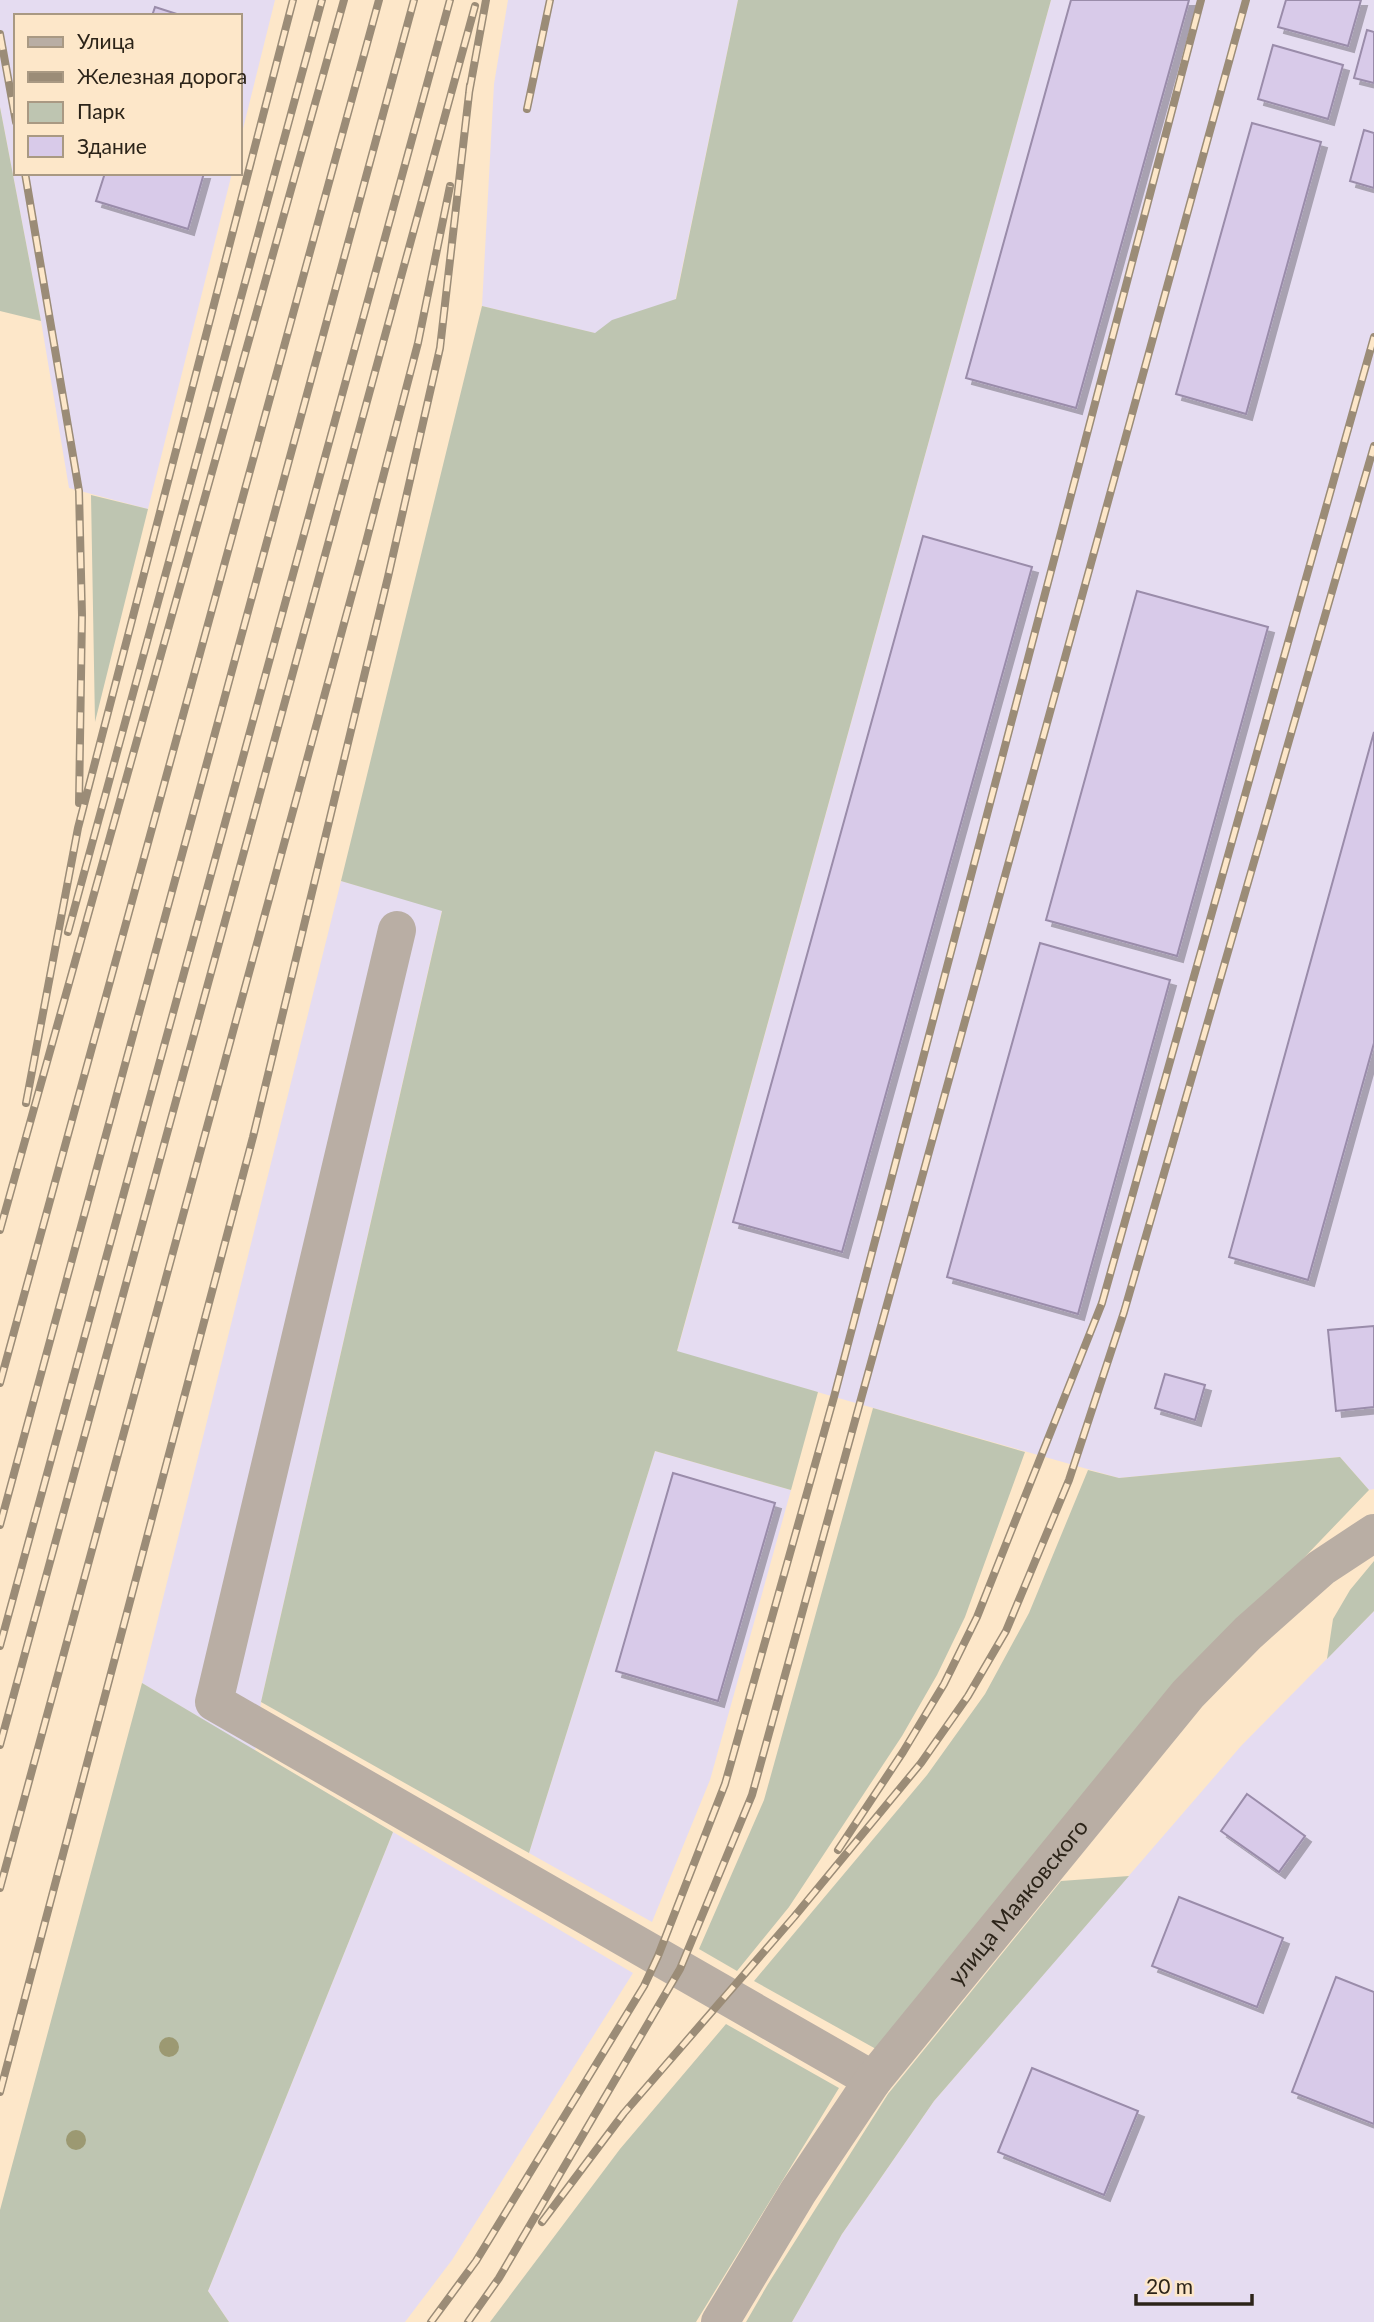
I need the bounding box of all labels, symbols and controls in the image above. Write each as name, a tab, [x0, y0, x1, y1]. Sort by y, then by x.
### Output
legend	[14, 14, 242, 175]
text: Улица	[77, 28, 135, 53]
text: Железная дорога	[77, 63, 247, 88]
text: Парк	[77, 98, 125, 123]
text: Здание	[77, 133, 147, 158]
street label: улица Маяковского	[941, 1813, 1093, 1990]
scale bar	[1136, 2262, 1252, 2306]
text: 20 m	[1146, 2273, 1193, 2298]

